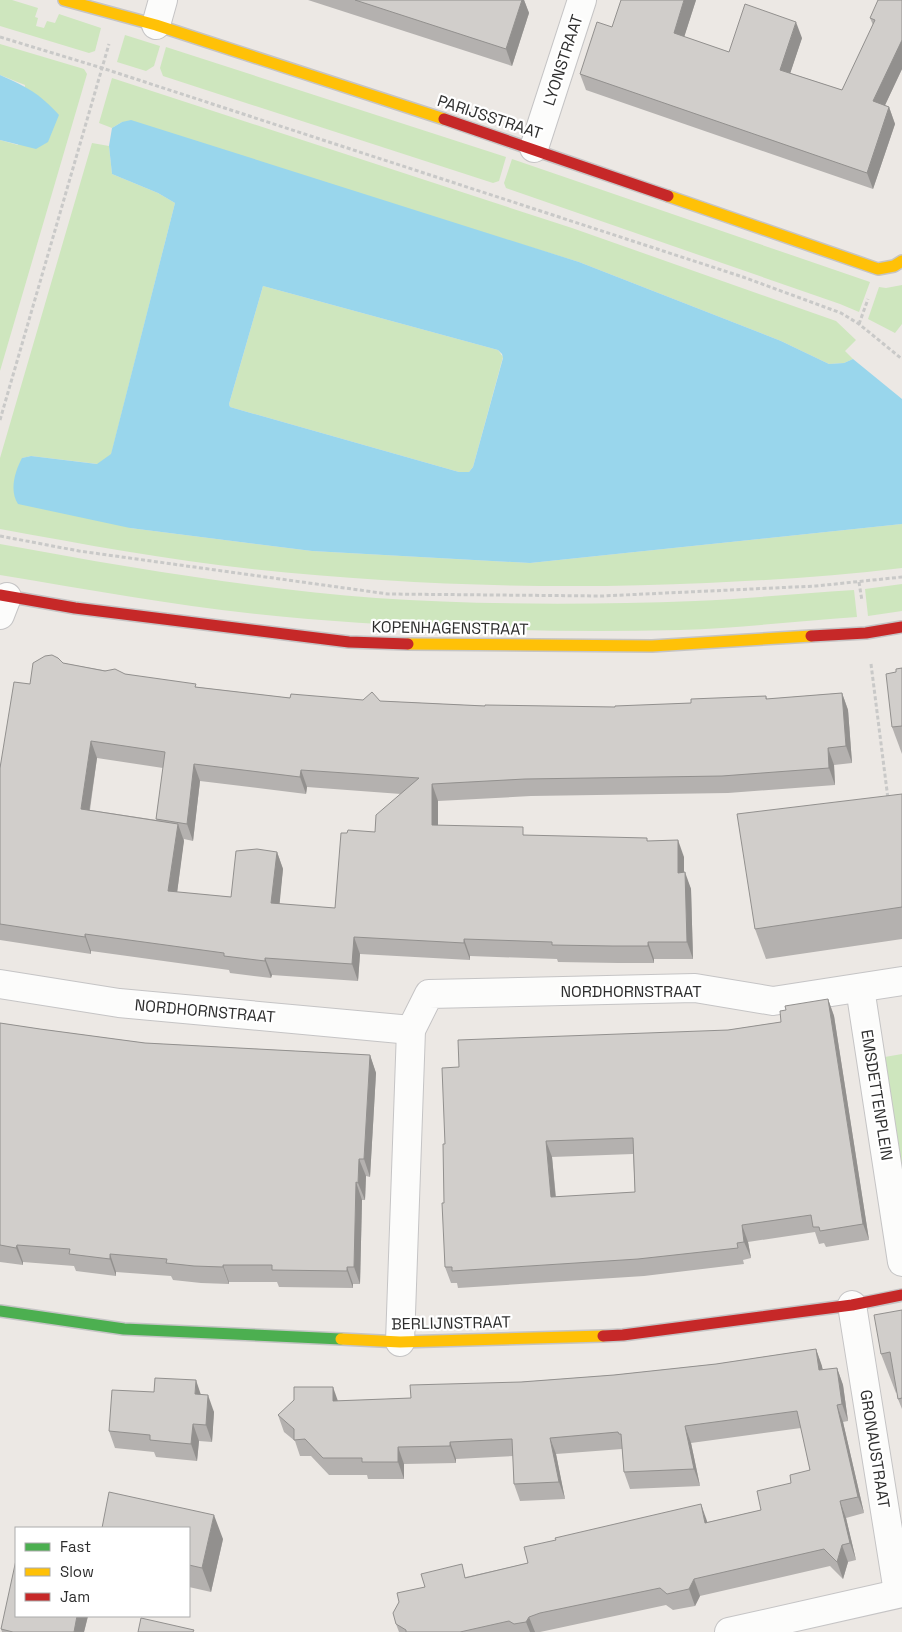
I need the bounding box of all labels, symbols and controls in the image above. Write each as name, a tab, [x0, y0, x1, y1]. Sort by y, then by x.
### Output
street label: LYONSTRAAT	[538, 12, 588, 108]
street label: PARIJSSTRAAT	[435, 90, 545, 144]
street label: KOPENHAGENSTRAAT	[371, 616, 529, 640]
street label: NORDHORNSTRAAT	[560, 981, 702, 1002]
street label: NORDHORNSTRAAT	[134, 994, 276, 1028]
street label: EMSDETTENPLEIN	[856, 1028, 898, 1162]
street label: BERLIJNSTRAAT	[391, 1311, 511, 1335]
street label: GRONAUSTRAAT	[855, 1388, 895, 1510]
legend	[15, 1527, 190, 1617]
text: Fast	[60, 1537, 91, 1556]
text: Slow	[60, 1562, 94, 1581]
text: Jam	[60, 1587, 90, 1606]

